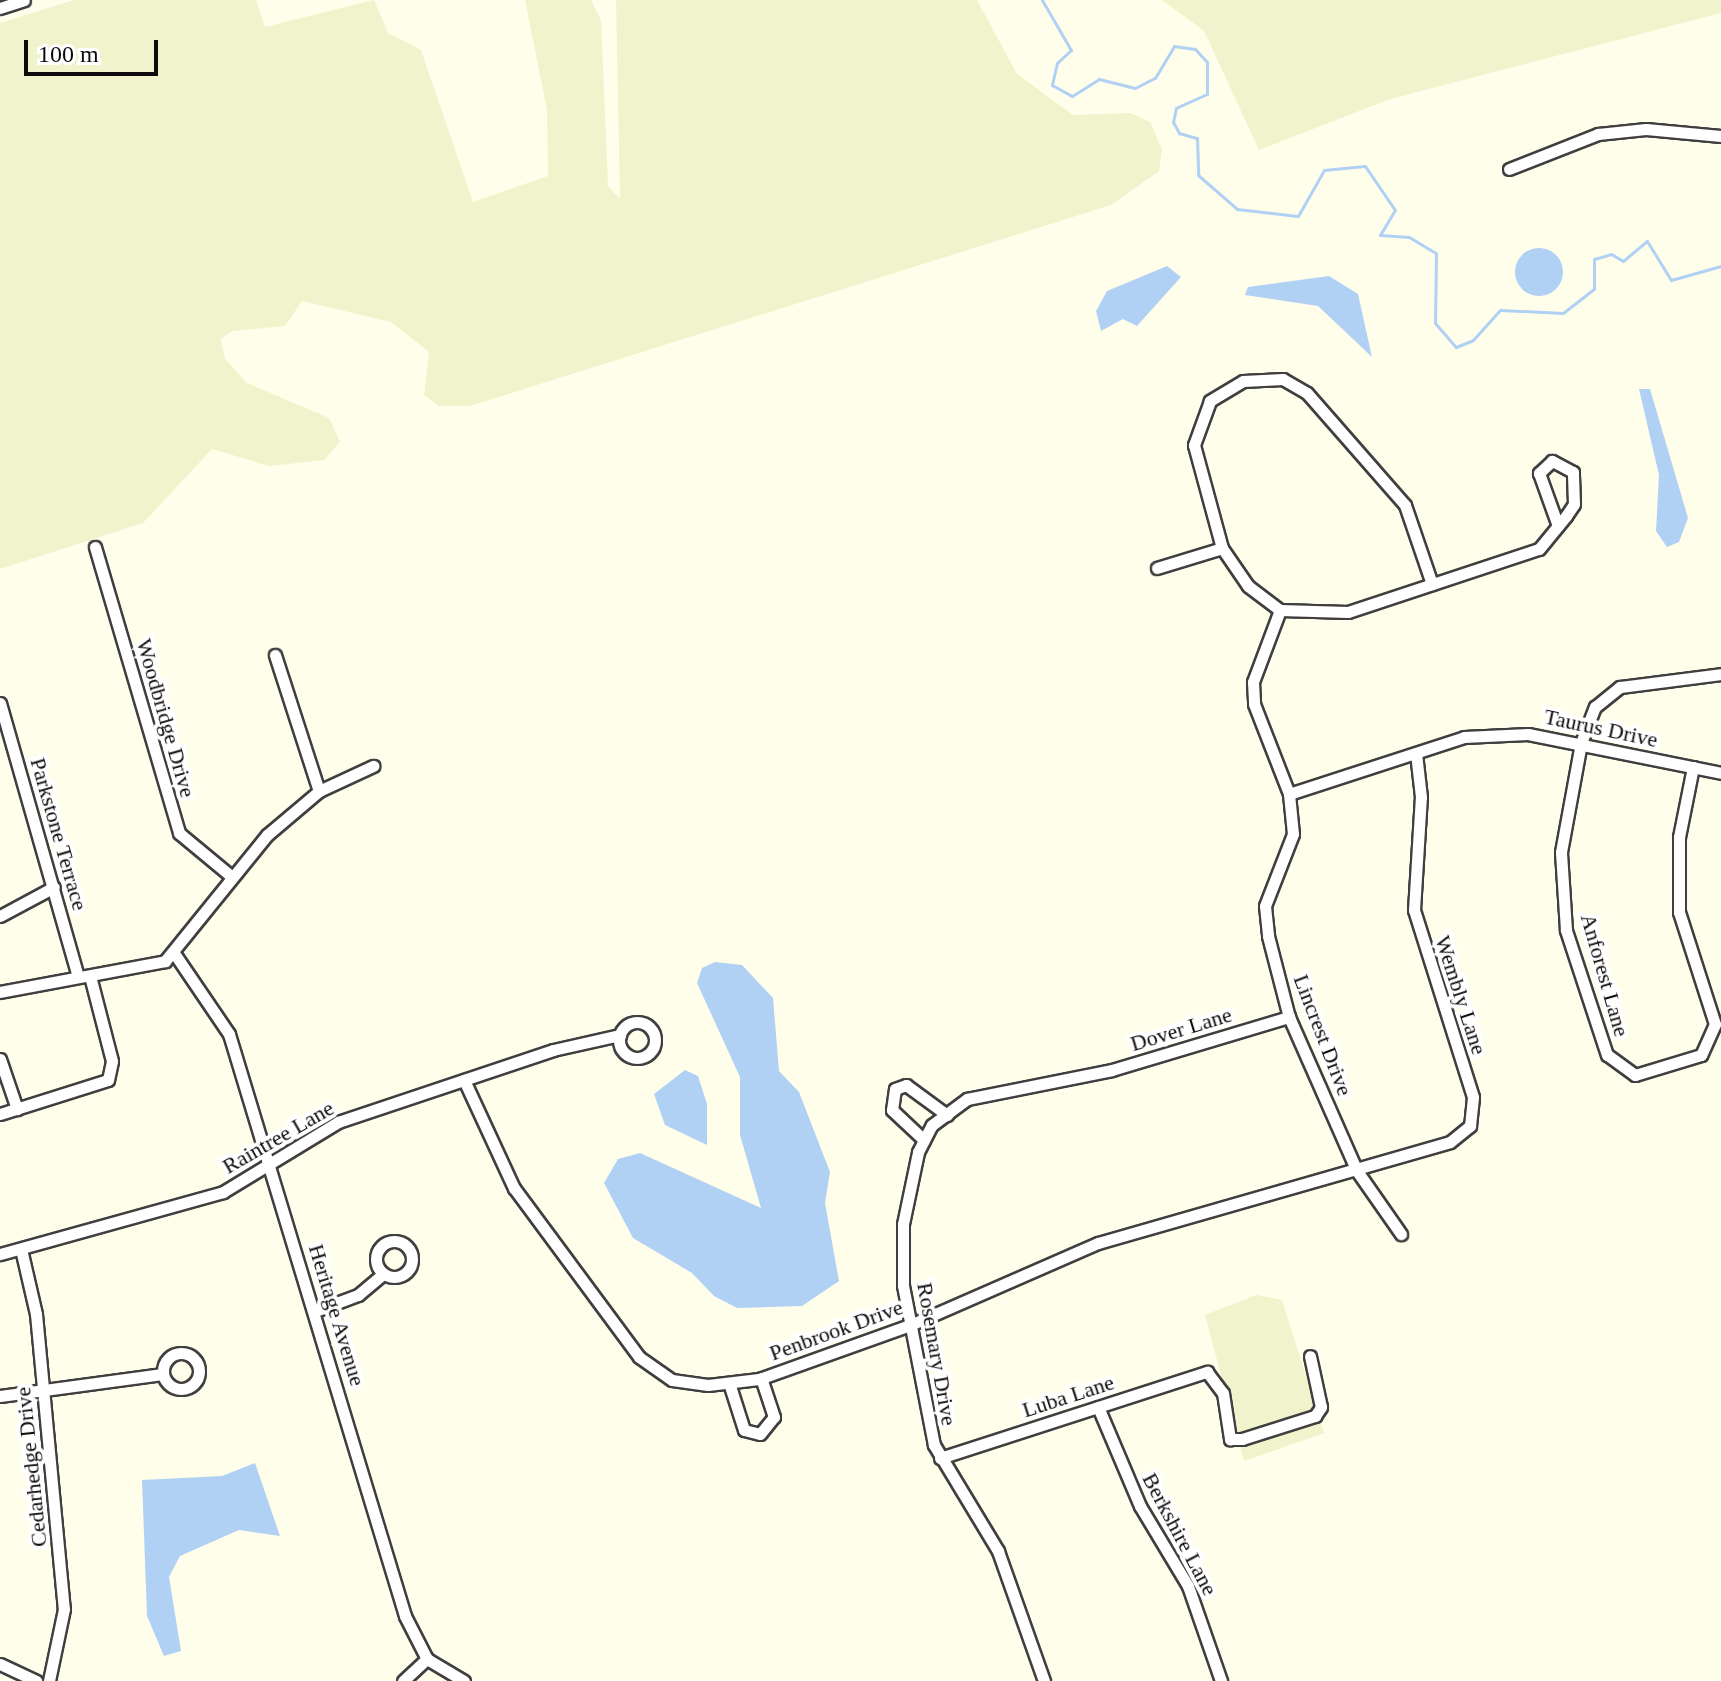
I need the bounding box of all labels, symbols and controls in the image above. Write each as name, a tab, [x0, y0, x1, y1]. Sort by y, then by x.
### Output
scale bar	[28, 24, 162, 74]
text: 100 m	[38, 41, 99, 67]
street label: Woodbridge Drive	[131, 636, 201, 800]
street label: Taurus Drive	[1542, 703, 1660, 753]
street label: Parkstone Terrace	[25, 754, 93, 914]
street label: Anforest Lane	[1575, 911, 1635, 1039]
street label: Wembly Lane	[1429, 932, 1493, 1058]
street label: Lincrest Drive	[1288, 971, 1358, 1099]
street label: Dover Lane	[1127, 1001, 1235, 1057]
street label: Raintree Lane	[218, 1095, 338, 1179]
street label: Heritage Avenue	[303, 1240, 371, 1390]
street label: Rosemary Drive	[911, 1280, 963, 1428]
street label: Penbrook Drive	[766, 1294, 906, 1366]
street label: Luba Lane	[1019, 1369, 1117, 1423]
street label: Cedarhedge Drive	[9, 1386, 53, 1548]
street label: Berkshire Lane	[1137, 1468, 1223, 1600]

